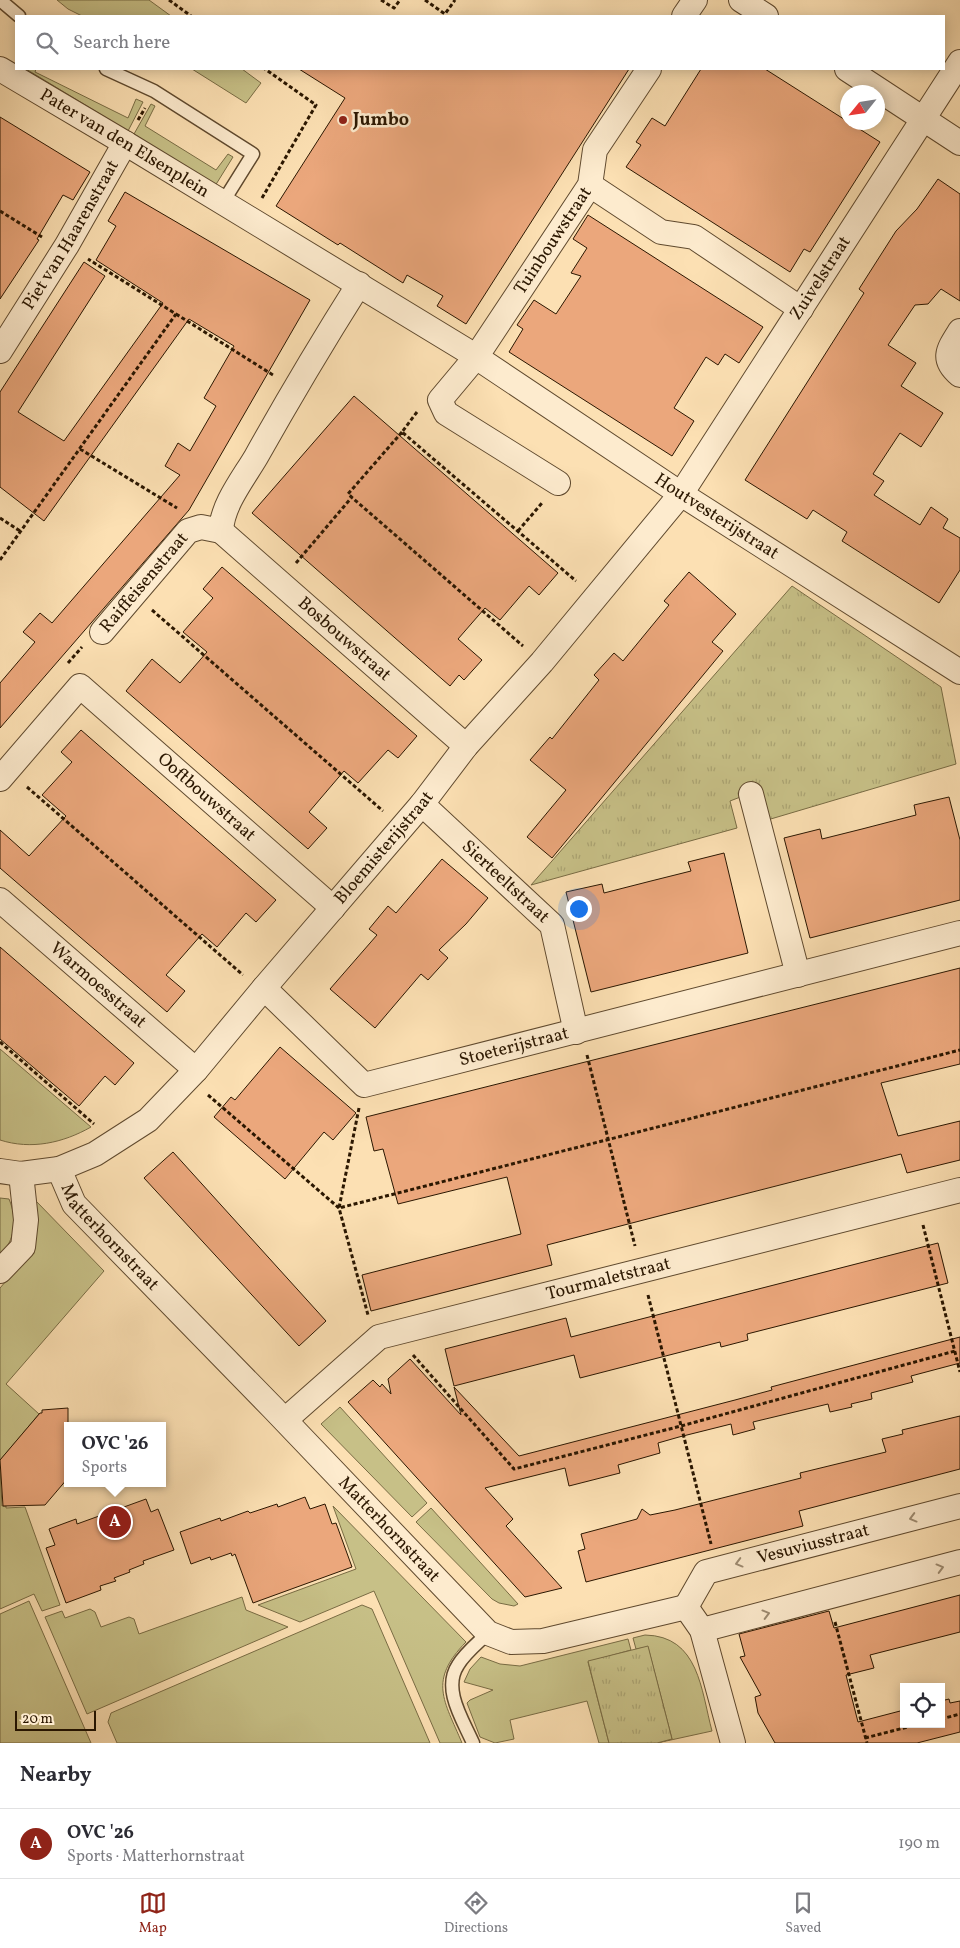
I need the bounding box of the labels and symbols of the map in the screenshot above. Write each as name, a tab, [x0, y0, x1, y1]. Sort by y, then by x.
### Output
street label: Pater van den Elsenplein	[35, 83, 214, 204]
north arrow	[840, 85, 885, 130]
place label: Jumbo	[352, 108, 409, 133]
marker: Jumbo	[337, 114, 349, 126]
street label: Piet van Haarenstraat	[17, 155, 125, 315]
street label: Tuinbouwstraat	[508, 182, 598, 300]
street label: Zuivelstraat	[784, 231, 857, 325]
street label: Houtvesterijstraat	[649, 467, 784, 566]
street label: Raiffeisenstraat	[94, 527, 194, 638]
street label: Bosbouwstraat	[292, 591, 397, 687]
street label: Ooftbouwstraat	[152, 747, 261, 847]
street label: Bloemisterijstraat	[329, 786, 440, 910]
street label: Sierteeltstraat	[456, 834, 555, 929]
your location	[566, 896, 592, 922]
street label: Warmoesstraat	[44, 936, 152, 1034]
street label: Stoeterijstraat	[456, 1021, 571, 1073]
street label: Matterhornstraat	[54, 1180, 165, 1296]
street label: Tourmaletstraat	[544, 1251, 673, 1307]
street label: Matterhornstraat	[332, 1471, 446, 1588]
pin: A	[99, 1503, 131, 1541]
one-way arrow	[909, 1513, 917, 1523]
street label: Vesuviusstraat	[754, 1518, 872, 1571]
one-way arrow	[735, 1558, 743, 1568]
one-way arrow	[935, 1563, 943, 1573]
one-way arrow	[761, 1609, 769, 1619]
scale bar	[15, 1708, 96, 1731]

